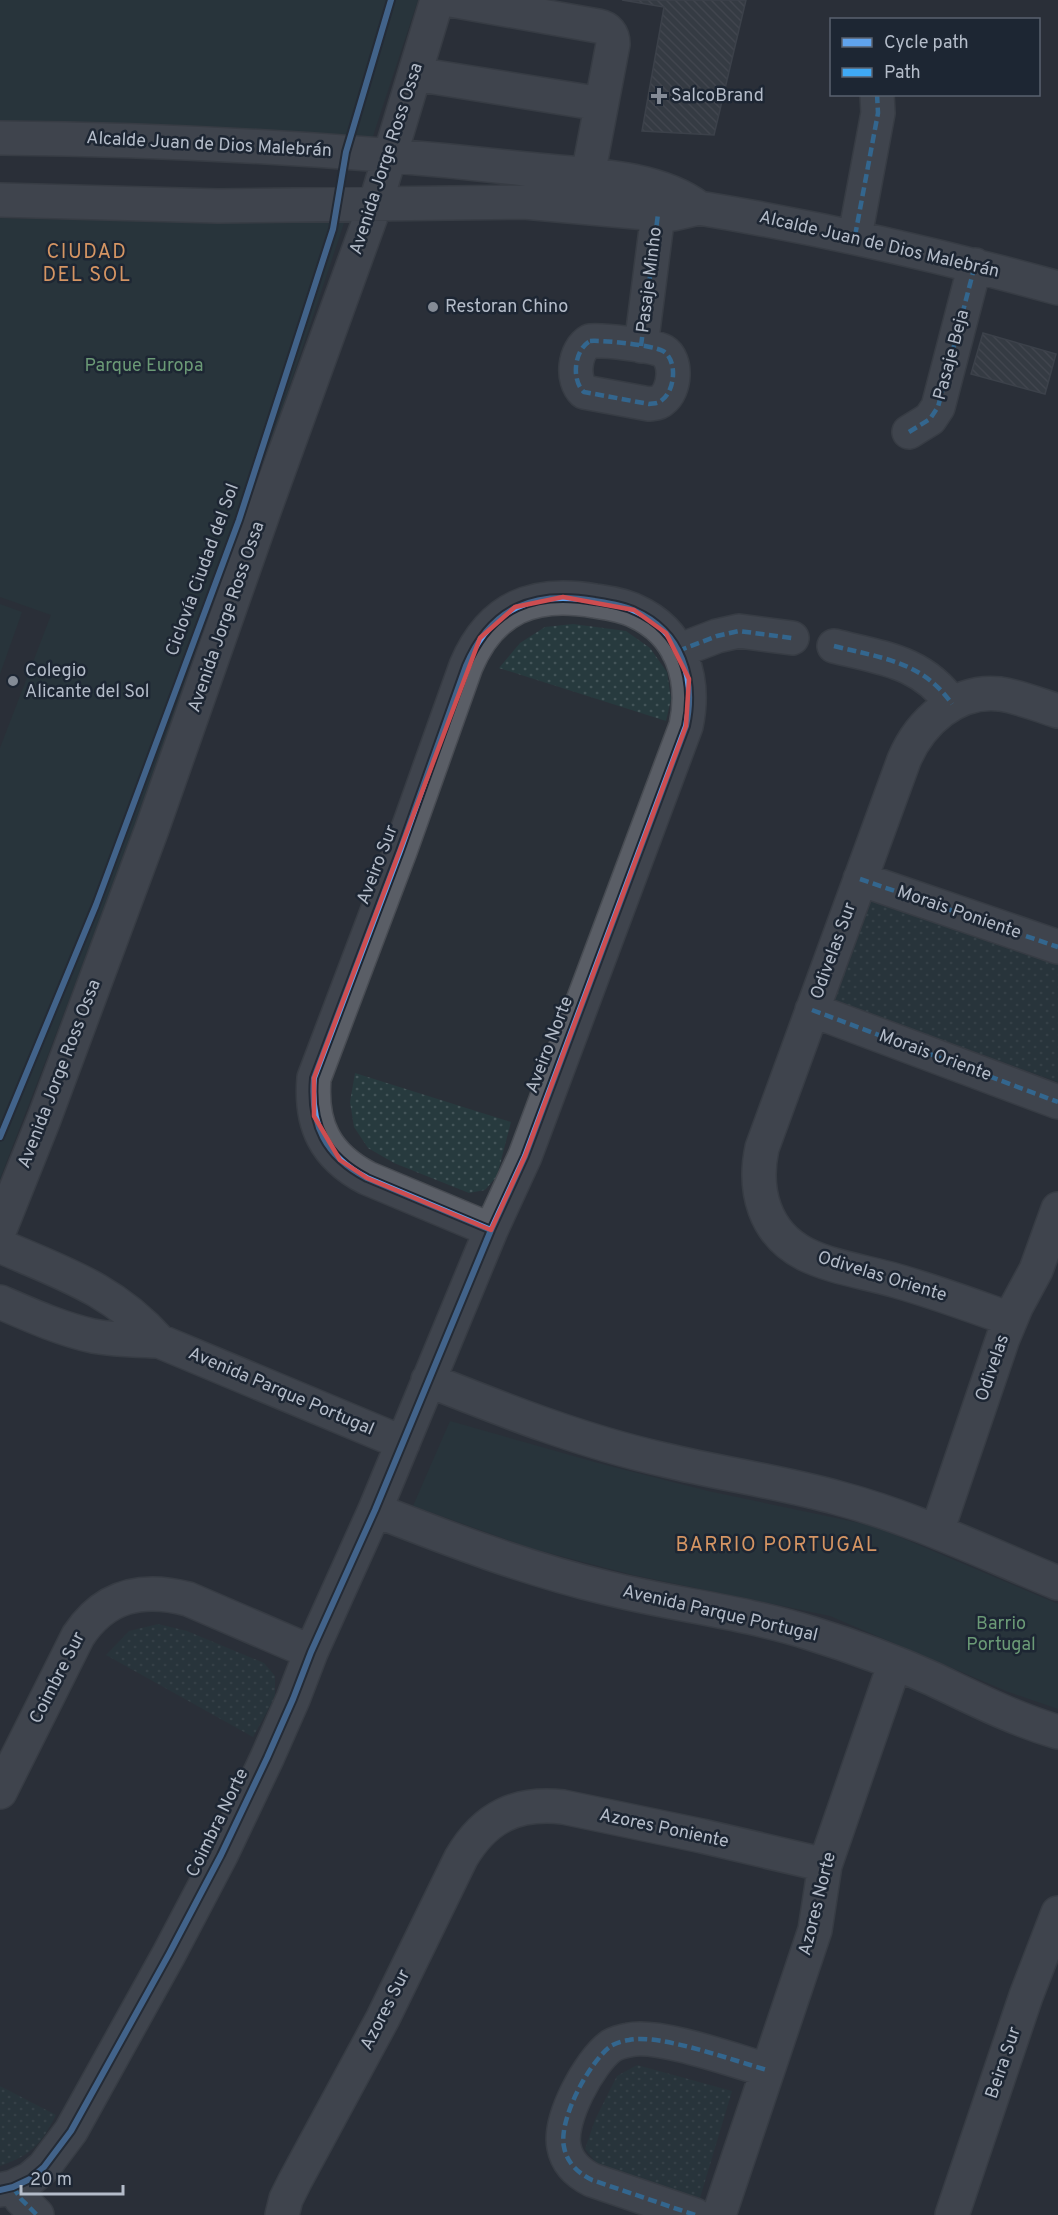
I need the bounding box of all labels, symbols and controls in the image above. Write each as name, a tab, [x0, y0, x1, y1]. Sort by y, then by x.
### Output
legend	[830, 18, 1040, 96]
text: Cycle path	[884, 32, 969, 55]
street label: Avenida Jorge Ross Ossa	[345, 60, 429, 258]
text: Path	[884, 62, 921, 85]
place label: SalcoBrand	[671, 85, 764, 108]
marker: SalcoBrand	[652, 89, 666, 103]
street label: Alcalde Juan de Dios Malebrán	[86, 127, 332, 163]
street label: Alcalde Juan de Dios Malebrán	[757, 206, 1001, 284]
street label: Pasaje Minho	[632, 226, 668, 334]
district label: CIUDAD DEL SOL	[42, 240, 132, 289]
place label: Restoran Chino	[445, 296, 568, 319]
marker: Restoran Chino	[426, 300, 440, 314]
street label: Pasaje Beja	[929, 307, 975, 403]
park label: Parque Europa	[85, 355, 203, 378]
street label: Ciclovía Ciudad del Sol	[161, 481, 245, 659]
street label: Avenida Jorge Ross Ossa	[183, 518, 271, 716]
place label: Colegio Alicante del Sol	[25, 660, 149, 704]
marker: Colegio Alicante del Sol	[6, 674, 20, 688]
street label: Aveiro Sur	[352, 822, 404, 908]
street label: Morais Poniente	[894, 881, 1024, 945]
street label: Odivelas Sur	[806, 899, 862, 1003]
street label: Avenida Jorge Ross Ossa	[13, 976, 107, 1172]
street label: Aveiro Norte	[521, 993, 579, 1097]
street label: Morais Oriente	[875, 1025, 995, 1087]
street label: Odivelas Oriente	[815, 1246, 949, 1308]
street label: Odivelas	[971, 1332, 1015, 1404]
street label: Avenida Parque Portugal	[185, 1342, 377, 1442]
district label: BARRIO PORTUGAL	[676, 1533, 878, 1559]
street label: Avenida Parque Portugal	[620, 1580, 820, 1648]
park label: Barrio Portugal	[966, 1613, 1036, 1657]
street label: Coimbre Sur	[25, 1628, 91, 1728]
street label: Coimbra Norte	[182, 1765, 254, 1881]
street label: Azores Poniente	[597, 1804, 731, 1854]
street label: Azores Norte	[794, 1850, 842, 1958]
street label: Azores Sur	[356, 1966, 416, 2054]
street label: Beira Sur	[981, 2024, 1027, 2102]
scale bar	[21, 2158, 123, 2196]
text: 20 m	[30, 2169, 72, 2192]

